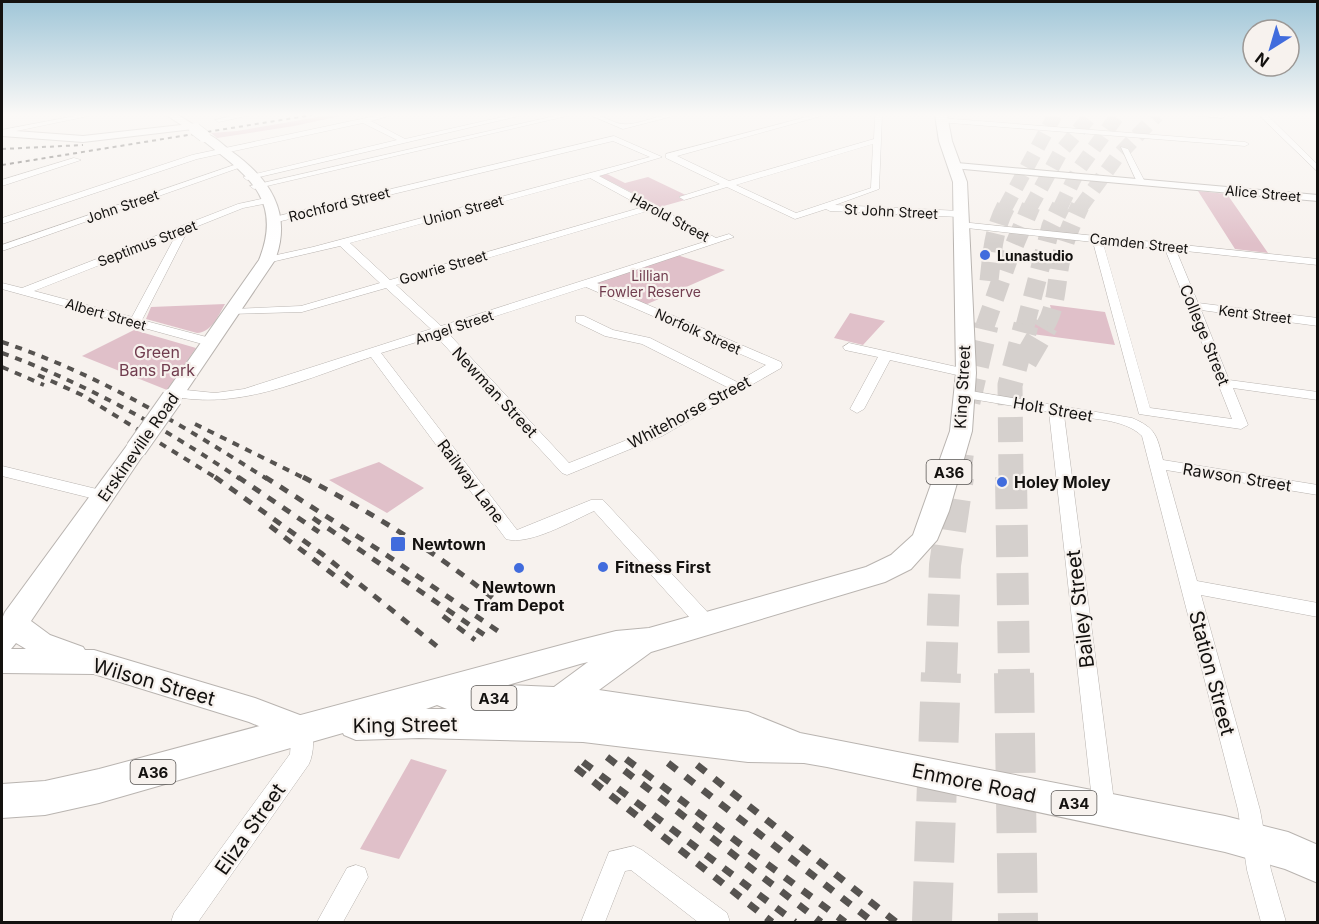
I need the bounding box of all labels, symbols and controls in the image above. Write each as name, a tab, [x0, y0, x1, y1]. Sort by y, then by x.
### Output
north arrow	[1241, 18, 1301, 78]
text: N	[1251, 48, 1273, 72]
street label: Alice Street	[1224, 181, 1302, 205]
street label: Rochford Street	[287, 183, 392, 225]
street label: John Street	[83, 185, 161, 226]
street label: Harold Street	[628, 189, 713, 245]
street label: Union Street	[421, 191, 505, 229]
street label: St John Street	[844, 200, 939, 222]
street label: Septimus Street	[95, 216, 199, 270]
street label: Camden Street	[1089, 229, 1189, 257]
street label: Gowrie Street	[397, 246, 489, 288]
place label: Lunastudio	[997, 247, 1074, 264]
marker: Lunastudio	[978, 248, 992, 262]
park label: Lillian Fowler Reserve	[599, 267, 701, 300]
street label: College Street	[1176, 282, 1234, 388]
street label: Albert Street	[64, 294, 149, 334]
street label: Kent Street	[1218, 301, 1293, 327]
street label: Norfolk Street	[652, 304, 744, 358]
street label: Angel Street	[413, 306, 496, 348]
park label: Green Bans Park	[119, 342, 195, 380]
street label: Newman Street	[448, 343, 542, 441]
street label: King Street	[950, 345, 974, 429]
street label: Whitehorse Street	[624, 371, 754, 453]
street label: Erskineville Road	[93, 389, 183, 505]
street label: Holt Street	[1012, 392, 1094, 426]
street label: Railway Lane	[433, 435, 509, 527]
street label: Rawson Street	[1181, 459, 1293, 495]
road number: A36	[926, 460, 972, 484]
place label: Holey Moley	[1014, 472, 1111, 492]
marker: Holey Moley	[995, 475, 1009, 489]
place label: Newtown	[412, 534, 486, 554]
marker: Newtown	[389, 535, 407, 553]
street label: Bailey Street	[1061, 548, 1099, 669]
place label: Fitness First	[615, 557, 711, 577]
marker: Fitness First	[596, 560, 610, 574]
marker: Newtown Tram Depot	[512, 561, 526, 575]
place label: Newtown Tram Depot	[474, 577, 564, 615]
street label: Station Street	[1184, 608, 1240, 738]
street label: Wilson Street	[90, 653, 218, 711]
road number: A34	[472, 686, 516, 710]
street label: King Street	[352, 712, 458, 738]
street label: Enmore Road	[910, 758, 1038, 808]
road number: A36	[130, 760, 176, 784]
street label: Eliza Street	[210, 778, 291, 879]
road number: A34	[1052, 791, 1096, 815]

